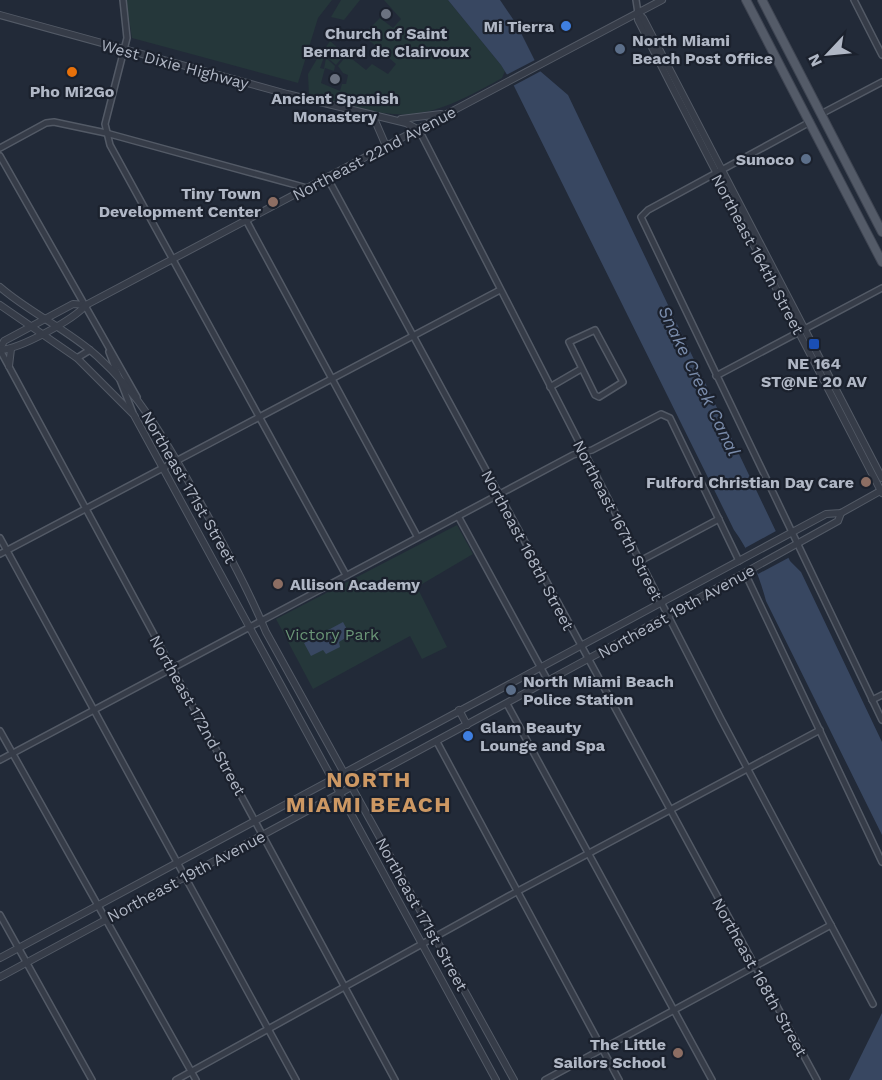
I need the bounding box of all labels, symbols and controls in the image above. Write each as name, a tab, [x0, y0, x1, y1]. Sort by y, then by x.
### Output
marker: Church of Saint Bernard de Clairvoux	[379, 7, 393, 21]
place label: Mi Tierra	[483, 17, 555, 36]
marker: Mi Tierra	[559, 19, 573, 33]
place label: Church of Saint Bernard de Clairvoux	[303, 24, 470, 61]
north arrow	[798, 24, 858, 84]
place label: North Miami Beach Post Office	[632, 31, 773, 68]
street label: West Dixie Highway	[99, 36, 252, 94]
marker: North Miami Beach Post Office	[613, 42, 627, 56]
text: N	[804, 51, 826, 70]
marker: Pho Mi2Go	[65, 65, 79, 79]
marker: Ancient Spanish Monastery	[328, 72, 342, 86]
place label: Pho Mi2Go	[30, 82, 115, 101]
place label: Ancient Spanish Monastery	[271, 89, 399, 126]
street label: Northeast 22nd Avenue	[289, 102, 459, 205]
place label: Sunoco	[736, 150, 794, 169]
marker: Sunoco	[799, 152, 813, 166]
street label: Northeast 164th Street	[707, 171, 808, 338]
place label: Tiny Town Development Center	[99, 184, 261, 221]
marker: Tiny Town Development Center	[266, 195, 280, 209]
water label: Snake Creek Canal	[654, 302, 745, 459]
marker: NE 164 ST@NE 20 AV	[807, 337, 821, 351]
place label: NE 164 ST@NE 20 AV	[761, 354, 867, 391]
street label: Northeast 171st Street	[137, 408, 240, 567]
street label: Northeast 167th Street	[569, 437, 666, 604]
street label: Northeast 168th Street	[477, 467, 578, 634]
place label: Fulford Christian Day Care	[646, 473, 854, 492]
marker: Fulford Christian Day Care	[859, 475, 873, 489]
street label: Northeast 19th Avenue	[594, 560, 758, 663]
place label: Allison Academy	[290, 575, 421, 594]
marker: Allison Academy	[271, 577, 285, 591]
park label: Victory Park	[285, 625, 379, 644]
street label: Northeast 172nd Street	[145, 632, 250, 799]
place label: North Miami Beach Police Station	[523, 672, 674, 709]
marker: North Miami Beach Police Station	[504, 683, 518, 697]
place label: Glam Beauty Lounge and Spa	[480, 718, 606, 755]
marker: Glam Beauty Lounge and Spa	[461, 729, 475, 743]
district label: NORTH MIAMI BEACH	[286, 767, 452, 817]
street label: Northeast 19th Avenue	[104, 827, 269, 926]
street label: Northeast 171st Street	[371, 834, 472, 995]
street label: Northeast 168th Street	[708, 895, 811, 1060]
place label: The Little Sailors School	[553, 1035, 667, 1072]
marker: The Little Sailors School	[671, 1046, 685, 1060]

